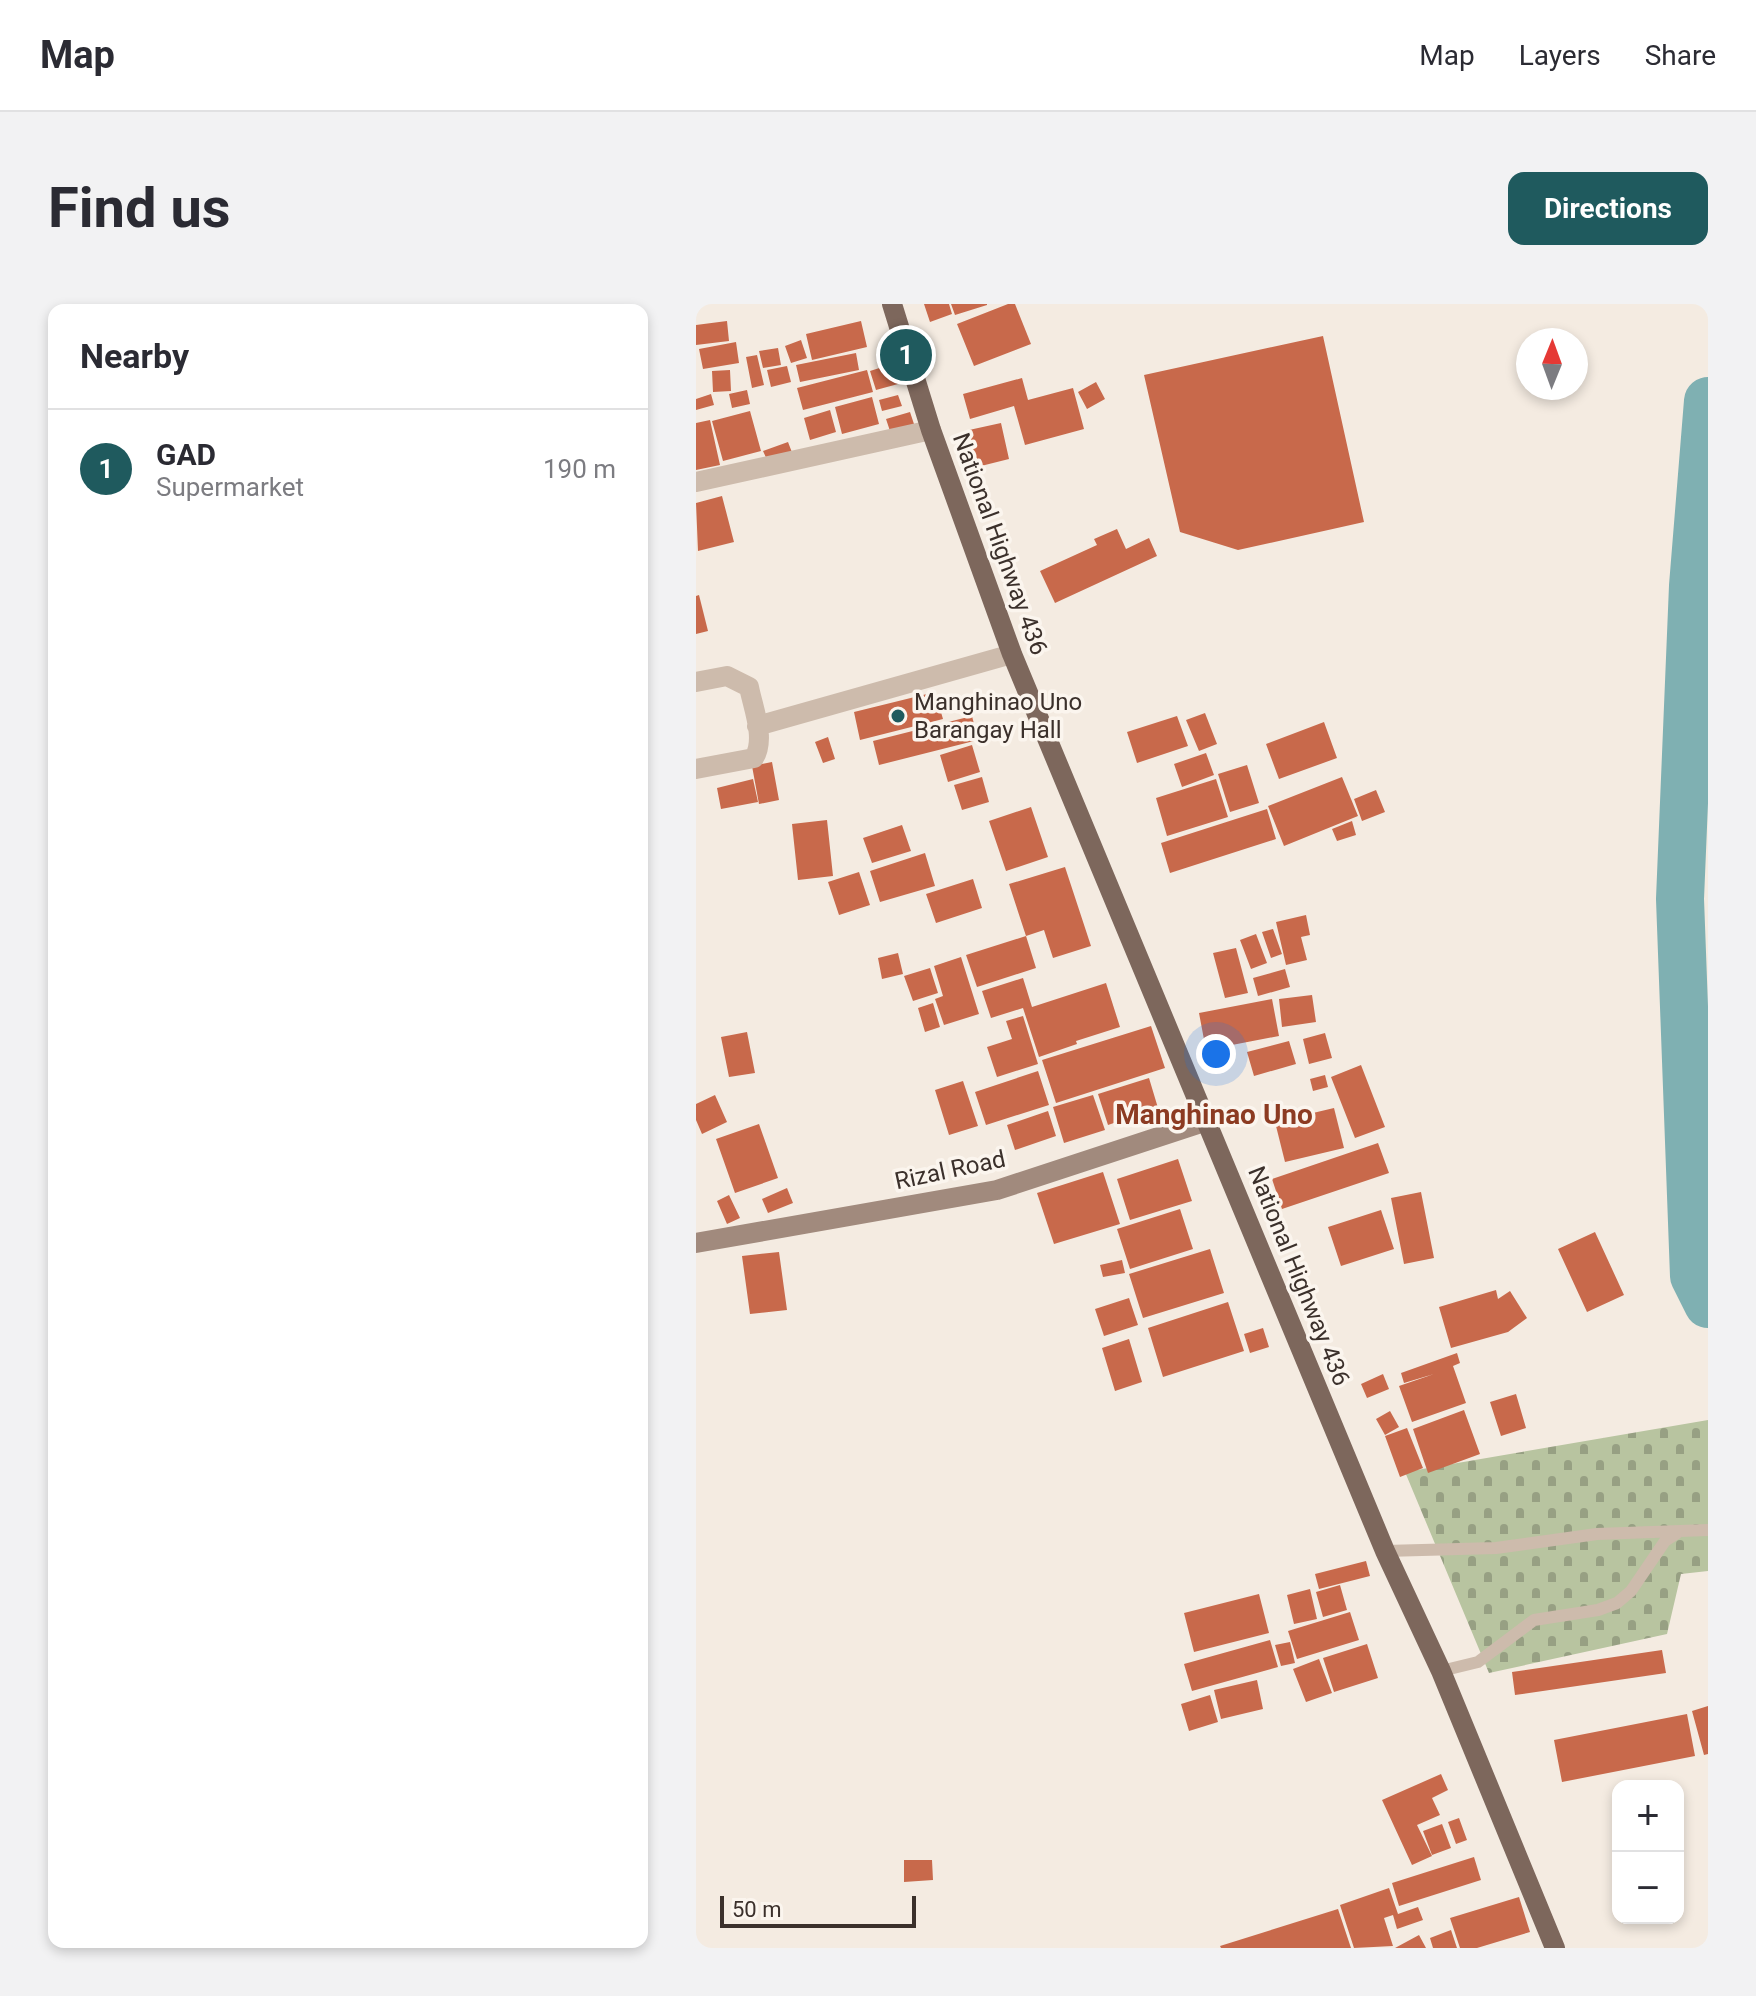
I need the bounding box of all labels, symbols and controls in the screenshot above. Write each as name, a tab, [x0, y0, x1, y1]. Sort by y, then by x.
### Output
text: Map	[40, 33, 115, 77]
text: Map	[1419, 39, 1475, 72]
text: Layers	[1519, 39, 1601, 72]
text: Share	[1645, 39, 1716, 72]
button: Directions	[1508, 172, 1708, 245]
text: Find us	[48, 175, 231, 241]
pin: 1	[880, 325, 932, 385]
north arrow	[1516, 328, 1588, 400]
text: Nearby	[80, 336, 189, 376]
street label: National Highway 436	[947, 429, 1053, 659]
text: GAD	[156, 437, 216, 472]
text: 1	[99, 454, 113, 484]
text: 190 m	[543, 454, 616, 484]
text: Supermarket	[156, 472, 304, 502]
place label: Manghinao Uno Barangay Hall	[914, 688, 1082, 744]
marker: Manghinao Uno Barangay Hall	[889, 707, 907, 725]
your location	[1196, 1034, 1236, 1074]
district label: Manghinao Uno	[1115, 1098, 1313, 1131]
street label: Rizal Road	[892, 1145, 1008, 1195]
street label: National Highway 436	[1242, 1162, 1356, 1390]
map controls	[1612, 1780, 1684, 1924]
button: +	[1612, 1780, 1684, 1852]
button: −	[1612, 1852, 1684, 1924]
scale bar	[720, 1892, 916, 1928]
text: 50 m	[732, 1897, 781, 1922]

